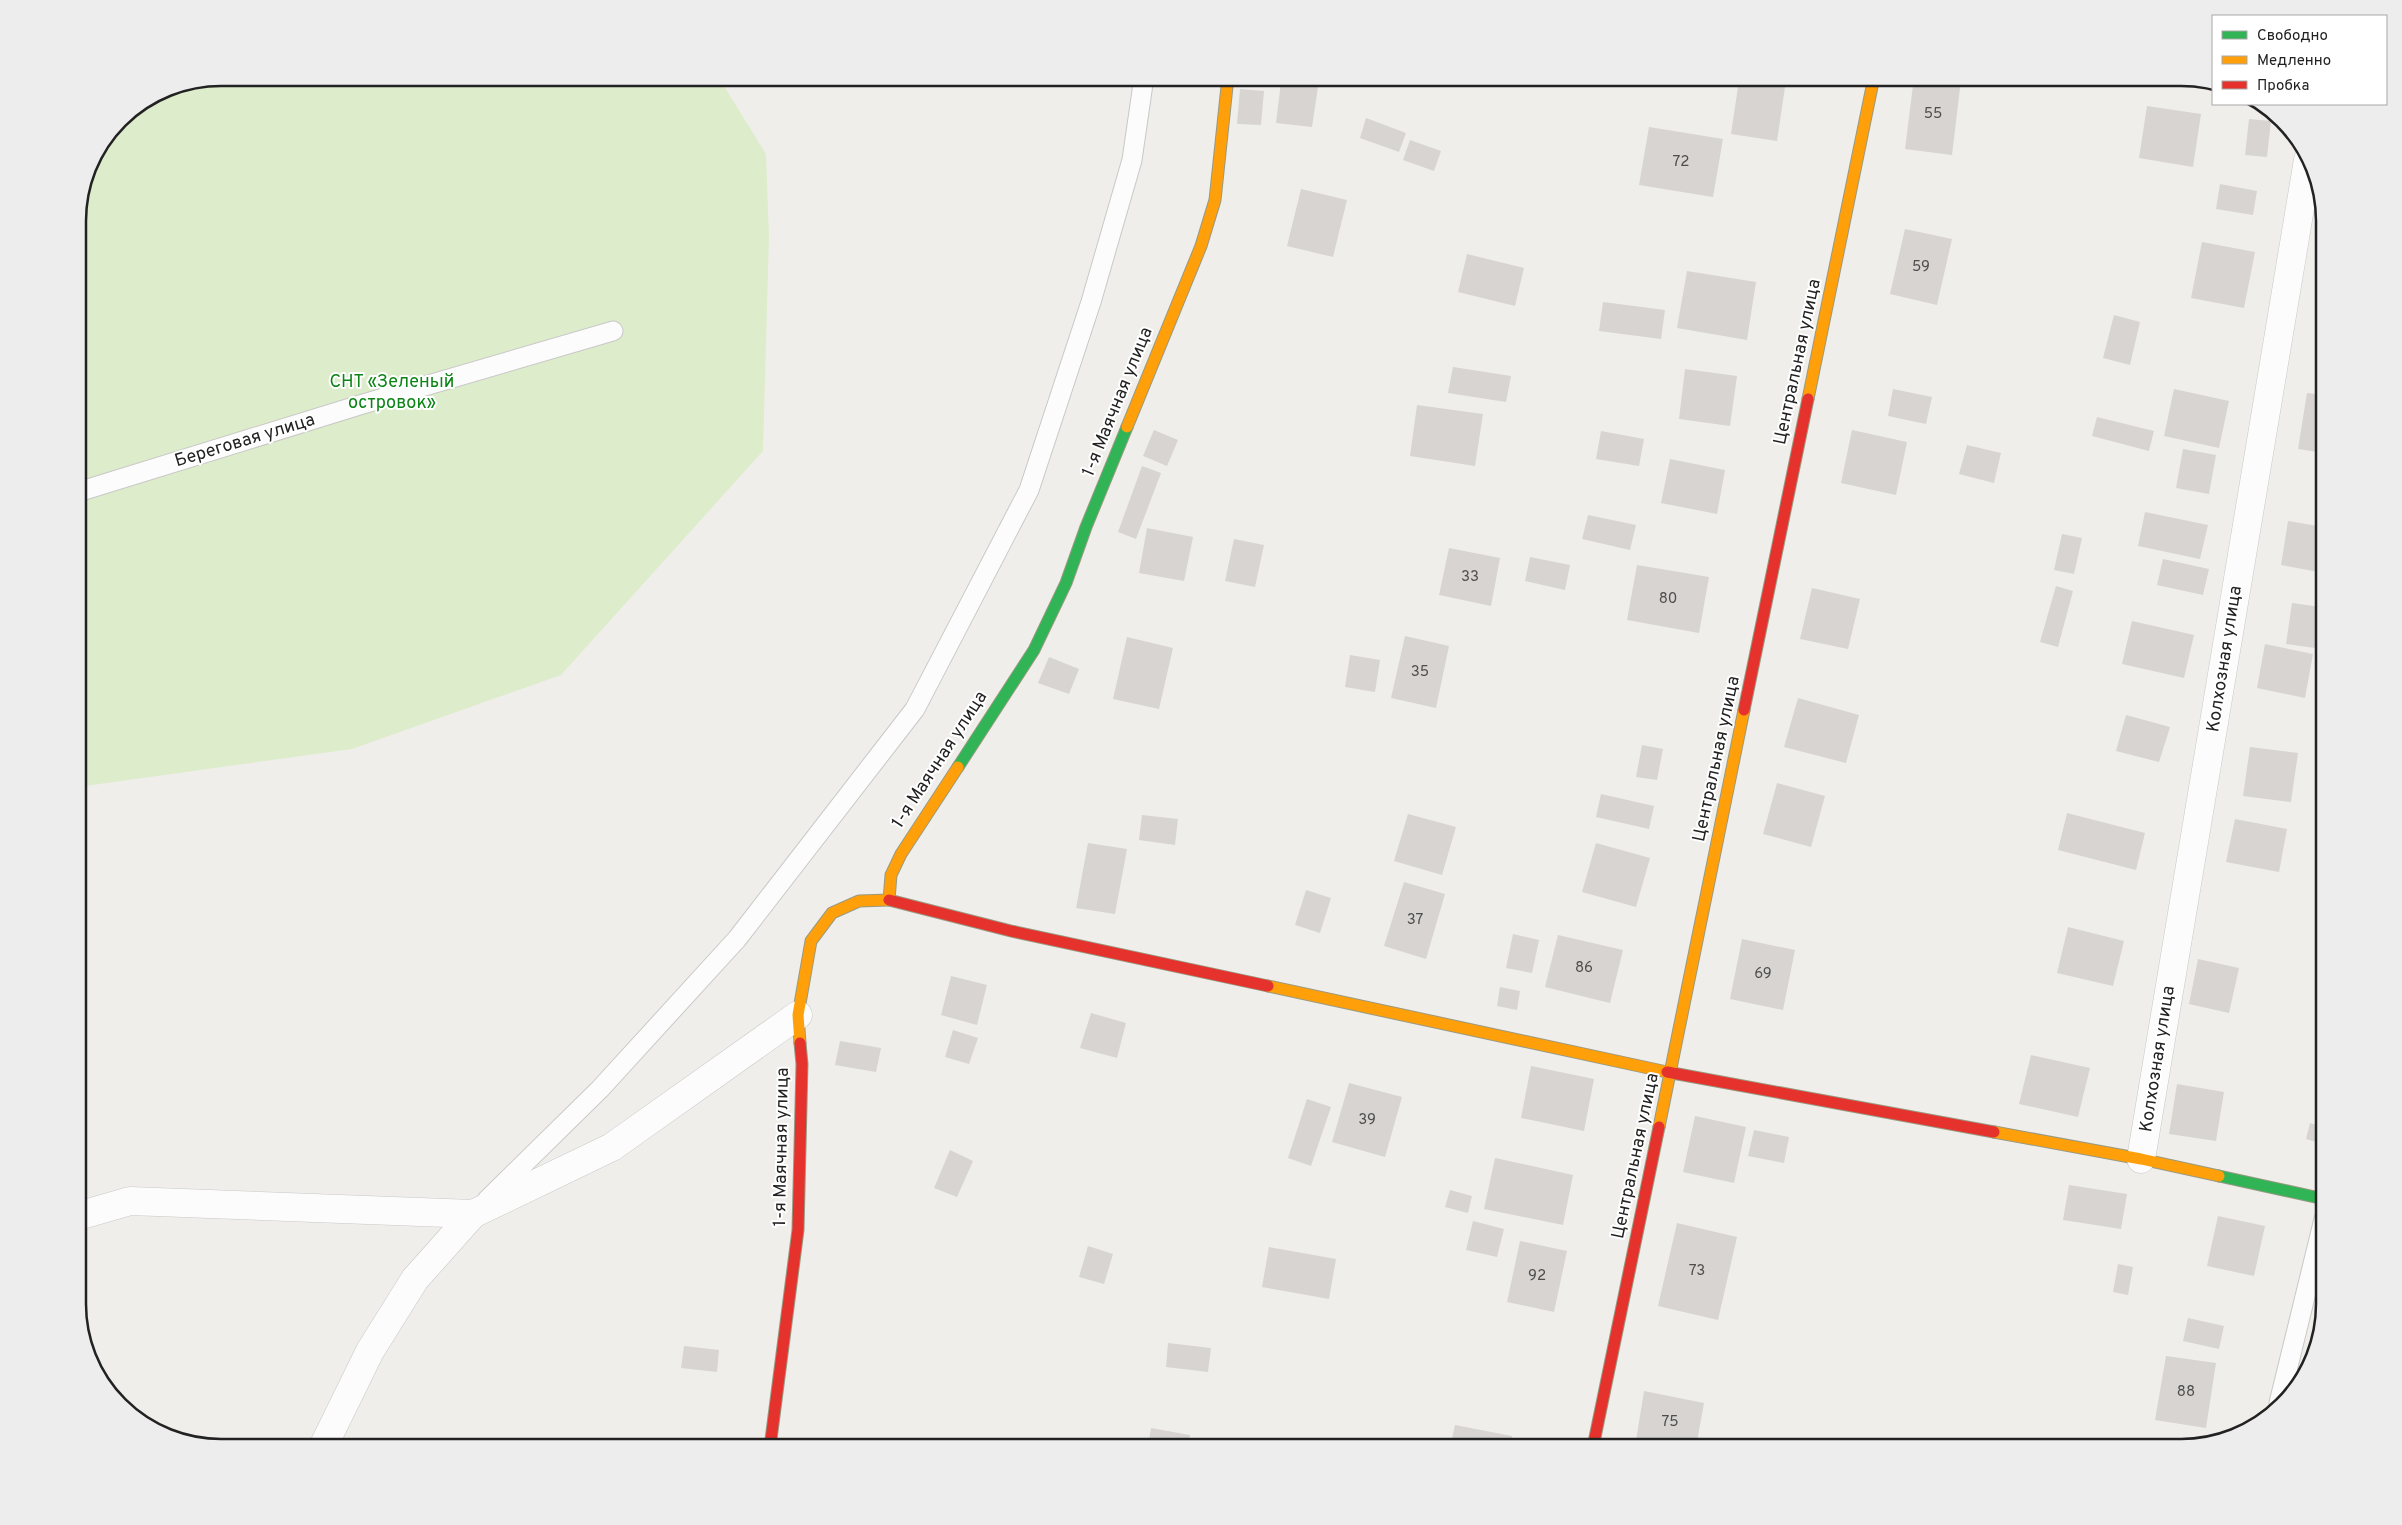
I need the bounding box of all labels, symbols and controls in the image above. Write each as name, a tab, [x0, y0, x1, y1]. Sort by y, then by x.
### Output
legend	[2212, 15, 2387, 105]
text: Свободно	[2257, 27, 2328, 46]
text: Медленно	[2257, 52, 2331, 71]
text: Пробка	[2257, 77, 2309, 96]
house number: 55	[1924, 105, 1942, 124]
house number: 72	[1673, 153, 1689, 172]
house number: 59	[1912, 258, 1930, 277]
street label: Центральная улица	[1769, 277, 1827, 447]
street label: 1-я Маячная улица	[1078, 324, 1158, 480]
park label: СНТ «Зеленый островок»	[330, 371, 454, 415]
street label: Береговая улица	[172, 409, 318, 473]
house number: 33	[1461, 568, 1479, 587]
street label: Колхозная улица	[2202, 584, 2248, 734]
house number: 80	[1659, 590, 1677, 609]
house number: 35	[1411, 663, 1429, 682]
street label: Центральная улица	[1688, 674, 1746, 844]
street label: 1-я Маячная улица	[887, 687, 993, 833]
house number: 37	[1407, 911, 1424, 930]
house number: 86	[1575, 959, 1593, 978]
house number: 69	[1754, 965, 1772, 984]
street label: Колхозная улица	[2135, 984, 2181, 1134]
street label: 1-я Маячная улица	[769, 1067, 795, 1227]
street label: Центральная улица	[1607, 1071, 1665, 1241]
house number: 39	[1358, 1111, 1376, 1130]
house number: 73	[1689, 1262, 1705, 1281]
house number: 92	[1528, 1267, 1546, 1286]
house number: 88	[2177, 1383, 2195, 1402]
house number: 75	[1661, 1413, 1679, 1432]

